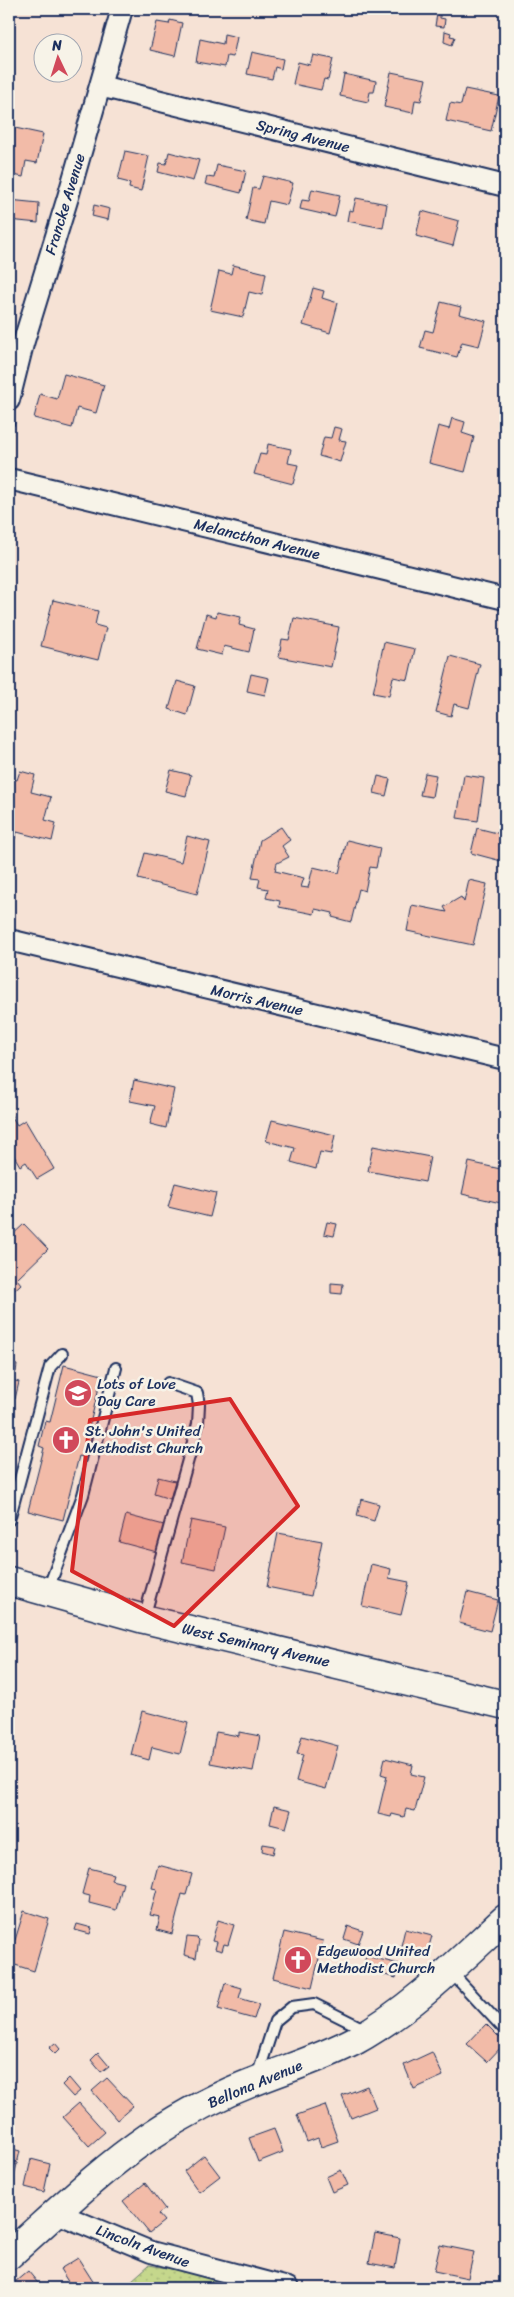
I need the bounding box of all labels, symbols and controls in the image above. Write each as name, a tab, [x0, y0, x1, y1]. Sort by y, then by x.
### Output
north arrow	[32, 32, 82, 82]
text: N	[50, 33, 63, 58]
street label: Spring Avenue	[253, 112, 353, 160]
street label: Francke Avenue	[37, 150, 93, 258]
street label: Melancthon Avenue	[191, 511, 323, 567]
street label: Morris Avenue	[208, 977, 306, 1023]
place label: Lots of Love Day Care	[97, 1371, 176, 1414]
school or university icon: Lots of Love Day Care	[63, 1378, 93, 1408]
place label: St. John's United Methodist Church	[85, 1418, 203, 1461]
church icon: St. John's United Methodist Church	[51, 1425, 81, 1455]
street label: West Seminary Avenue	[179, 1615, 333, 1675]
place label: Edgewood United Methodist Church	[317, 1938, 435, 1981]
church icon: Edgewood United Methodist Church	[283, 1945, 313, 1975]
street label: Bellona Avenue	[204, 2052, 306, 2116]
street label: Lincoln Avenue	[92, 2217, 194, 2275]

